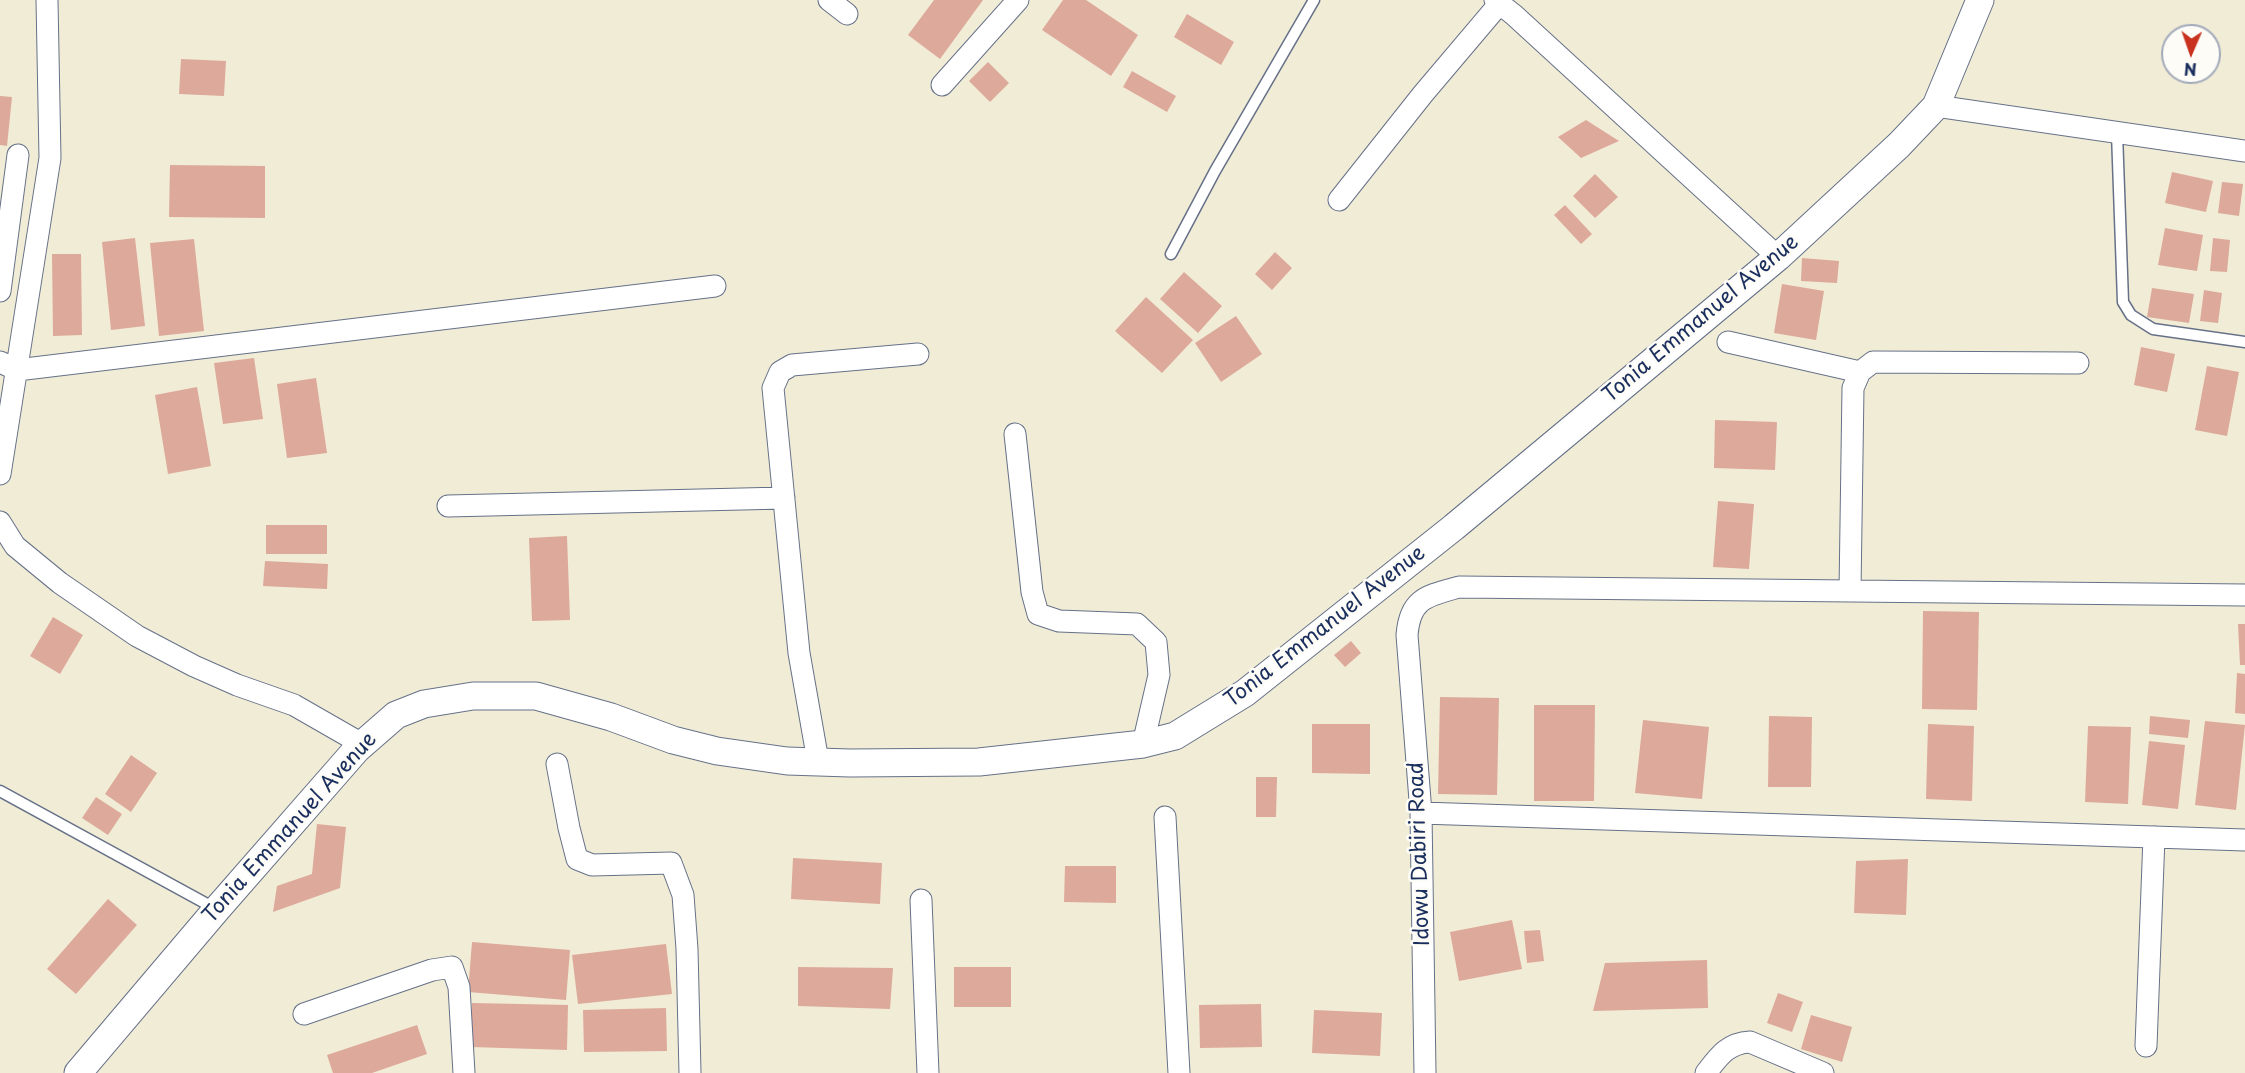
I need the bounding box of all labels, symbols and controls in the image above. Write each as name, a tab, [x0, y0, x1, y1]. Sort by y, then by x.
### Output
north arrow	[2161, 24, 2221, 84]
text: N	[2184, 58, 2197, 82]
street label: Tonia Emmanuel Avenue	[1598, 230, 1804, 408]
street label: Tonia Emmanuel Avenue	[1220, 541, 1430, 713]
street label: Tonia Emmanuel Avenue	[198, 728, 382, 928]
street label: Idowu Dabiri Road	[1404, 761, 1436, 947]

